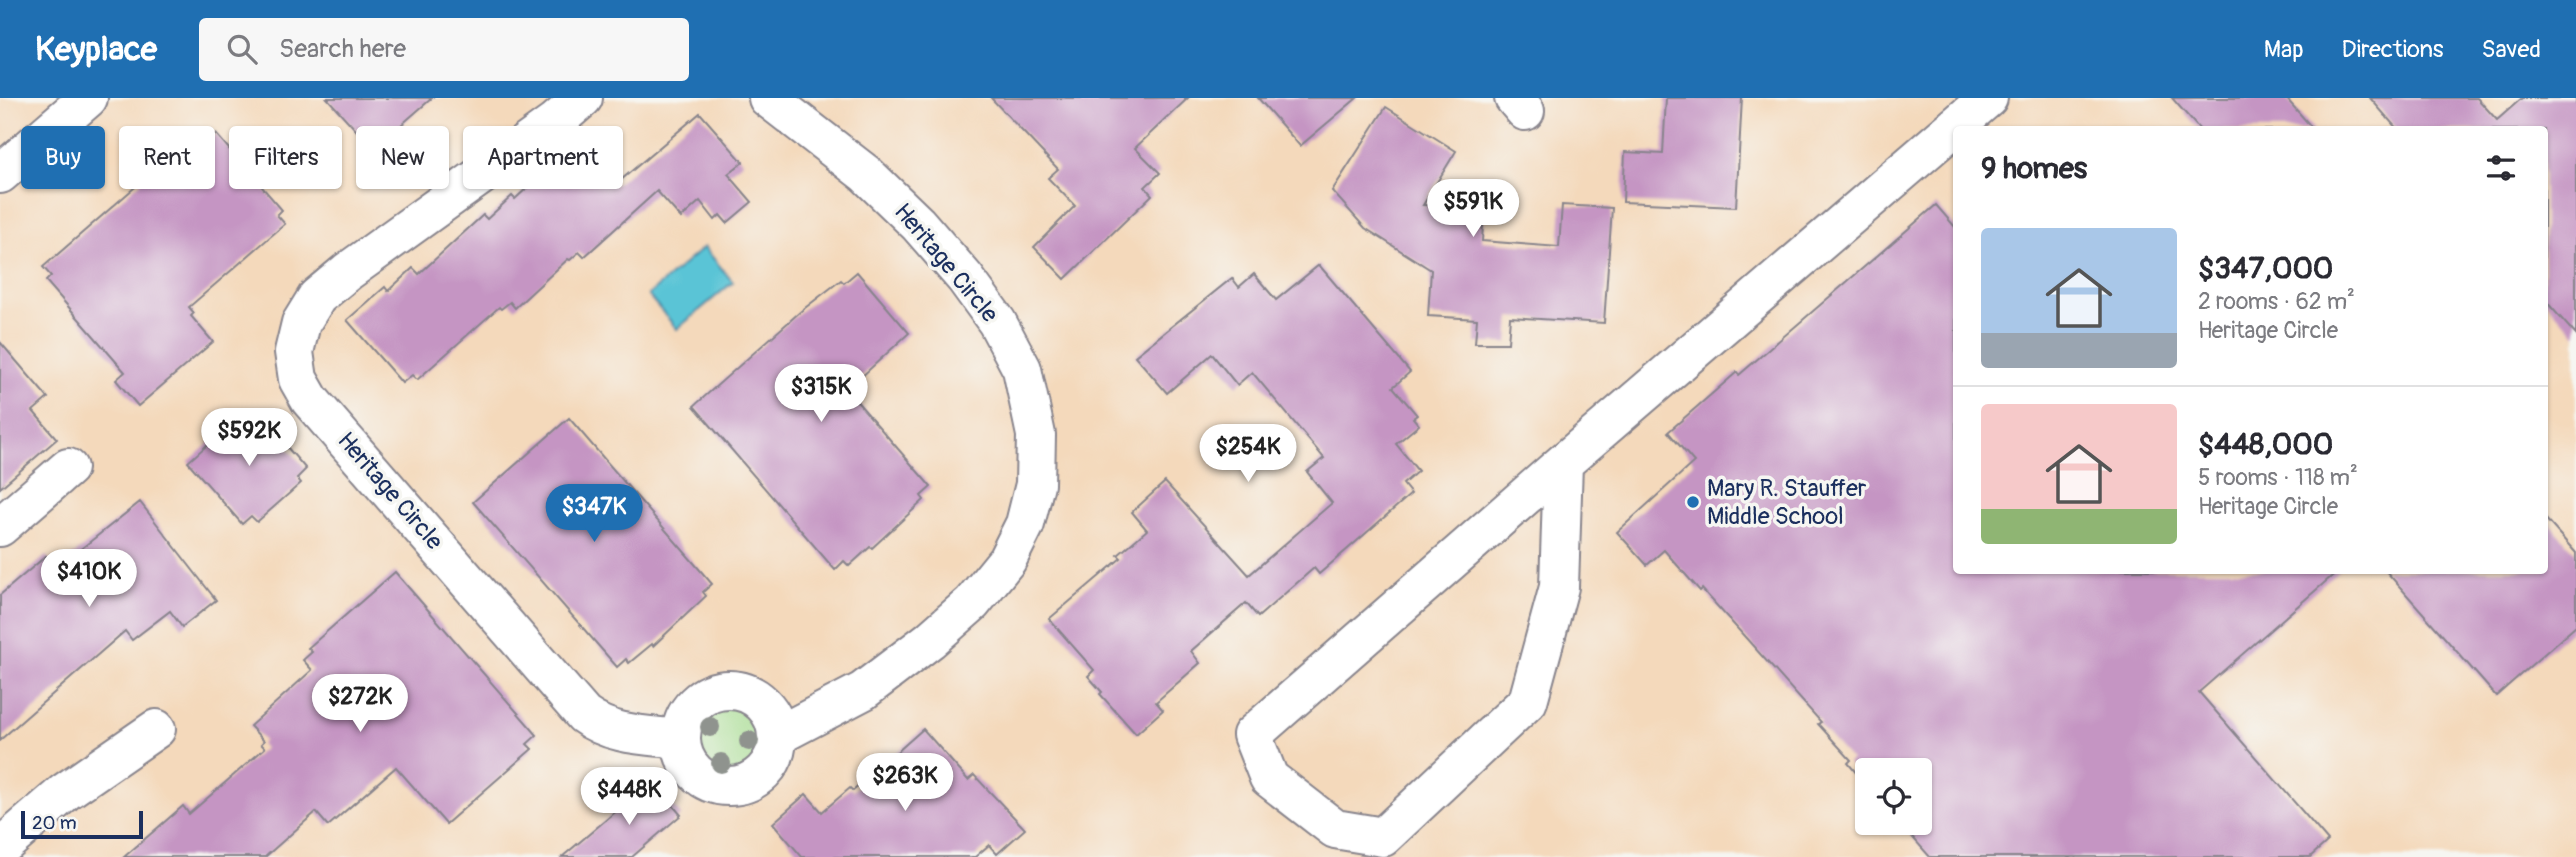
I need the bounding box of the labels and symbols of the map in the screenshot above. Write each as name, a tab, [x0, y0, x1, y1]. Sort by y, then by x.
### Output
pin: $591K	[1424, 180, 1522, 239]
street label: Heritage Circle	[888, 198, 1004, 328]
pin: $315K	[772, 364, 870, 424]
pin: $592K	[200, 408, 298, 468]
pin: $254K	[1199, 424, 1297, 484]
street label: Heritage Circle	[331, 426, 449, 556]
place label: Mary R. Stauffer Middle School	[1707, 474, 1867, 531]
pin: $347K	[545, 484, 643, 544]
marker: Mary R. Stauffer Middle School	[1685, 494, 1701, 510]
pin: $410K	[40, 550, 138, 609]
pin: $272K	[311, 674, 409, 734]
pin: $263K	[856, 754, 954, 813]
pin: $448K	[580, 768, 678, 827]
scale bar	[21, 808, 144, 840]

